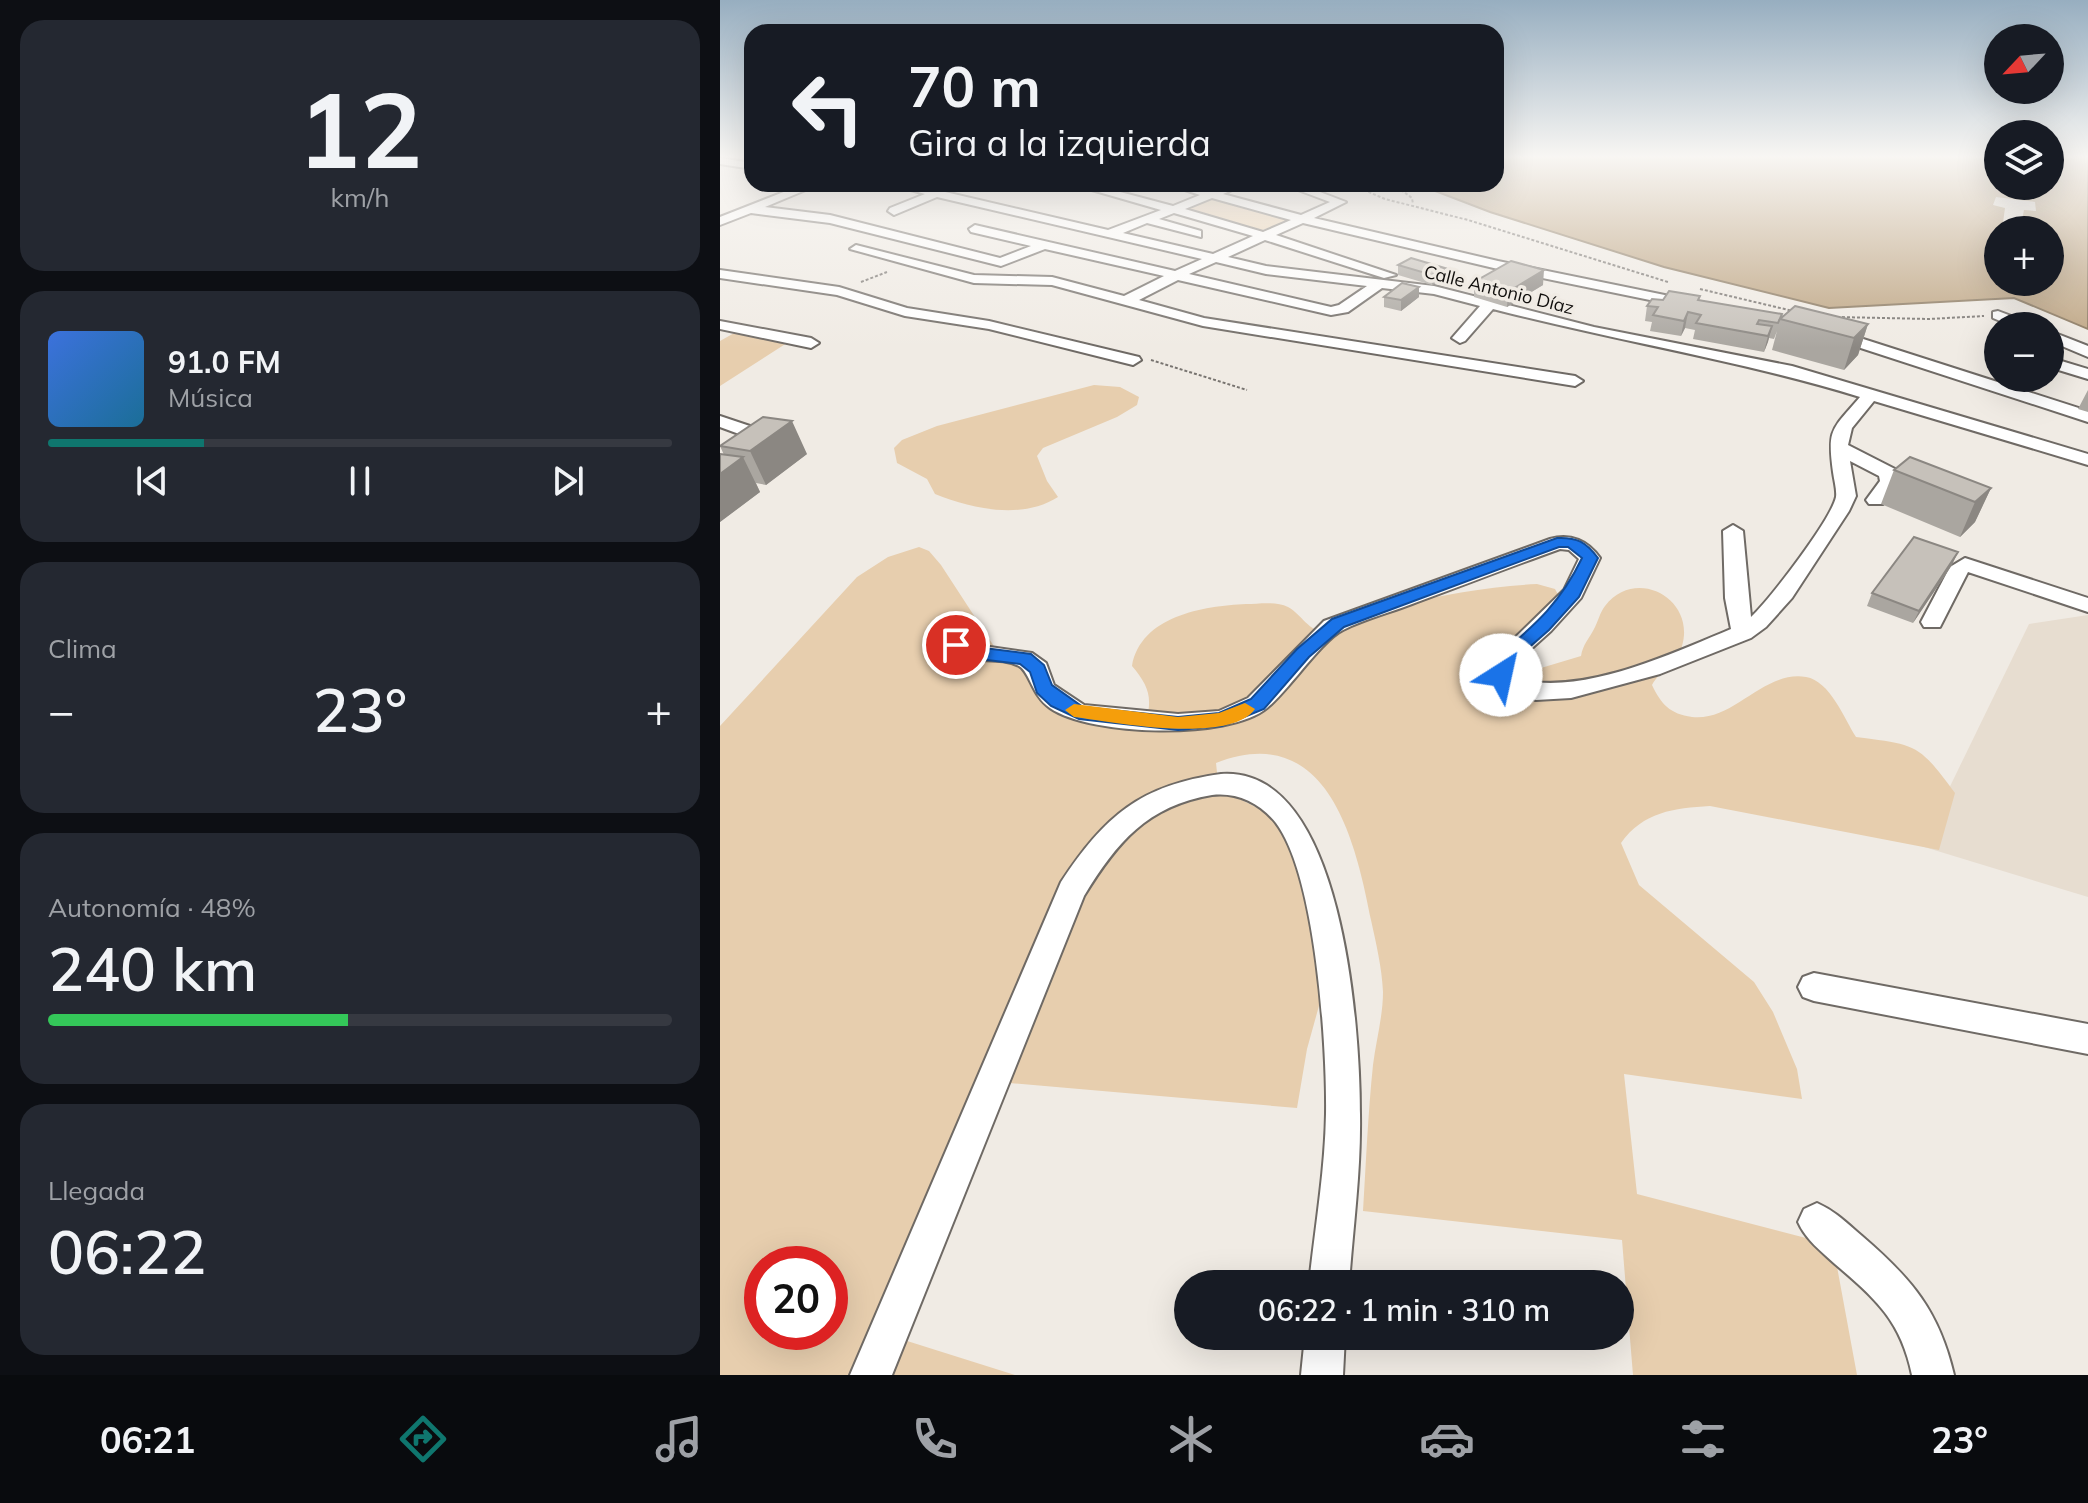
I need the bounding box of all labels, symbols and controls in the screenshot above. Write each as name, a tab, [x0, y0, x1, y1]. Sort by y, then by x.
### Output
north arrow	[1984, 24, 2064, 104]
map controls	[1984, 24, 2064, 392]
text: 70 m	[908, 51, 1041, 121]
icon: left	[776, 56, 880, 160]
text: 12	[298, 63, 422, 194]
text: Gira a la izquierda	[908, 120, 1211, 165]
button: layers	[1984, 120, 2064, 200]
text: km/h	[331, 181, 389, 214]
button: +	[1984, 216, 2064, 296]
street label: Calle Antonio Díaz	[1422, 260, 1577, 319]
button: −	[1984, 312, 2064, 392]
text: 91.0 FM	[168, 343, 281, 381]
text: Música	[168, 381, 253, 414]
icon: previous	[130, 459, 174, 503]
icon: pause	[338, 459, 382, 503]
icon: next	[546, 459, 590, 503]
pin	[922, 611, 990, 679]
icon: arrive	[934, 623, 978, 667]
text: Clima	[48, 632, 117, 665]
position arrow	[1459, 633, 1543, 717]
text: 23°	[313, 672, 407, 747]
text: −	[48, 683, 74, 738]
text: +	[646, 683, 672, 738]
text: Autonomía · 48%	[48, 891, 256, 924]
text: 240 km	[48, 931, 257, 1006]
text: Llegada	[48, 1174, 145, 1207]
text: 06:22	[48, 1214, 206, 1289]
speed limit sign: 20	[744, 1246, 848, 1350]
text: 06:22 · 1 min · 310 m	[1258, 1291, 1550, 1329]
icon: directions	[395, 1411, 451, 1467]
icon: music	[651, 1411, 707, 1467]
icon: phone	[907, 1411, 963, 1467]
icon: climate	[1163, 1411, 1219, 1467]
icon: car	[1419, 1411, 1475, 1467]
icon: filters	[1675, 1411, 1731, 1467]
text: 06:21	[100, 1417, 195, 1462]
text: 23°	[1931, 1417, 1988, 1462]

